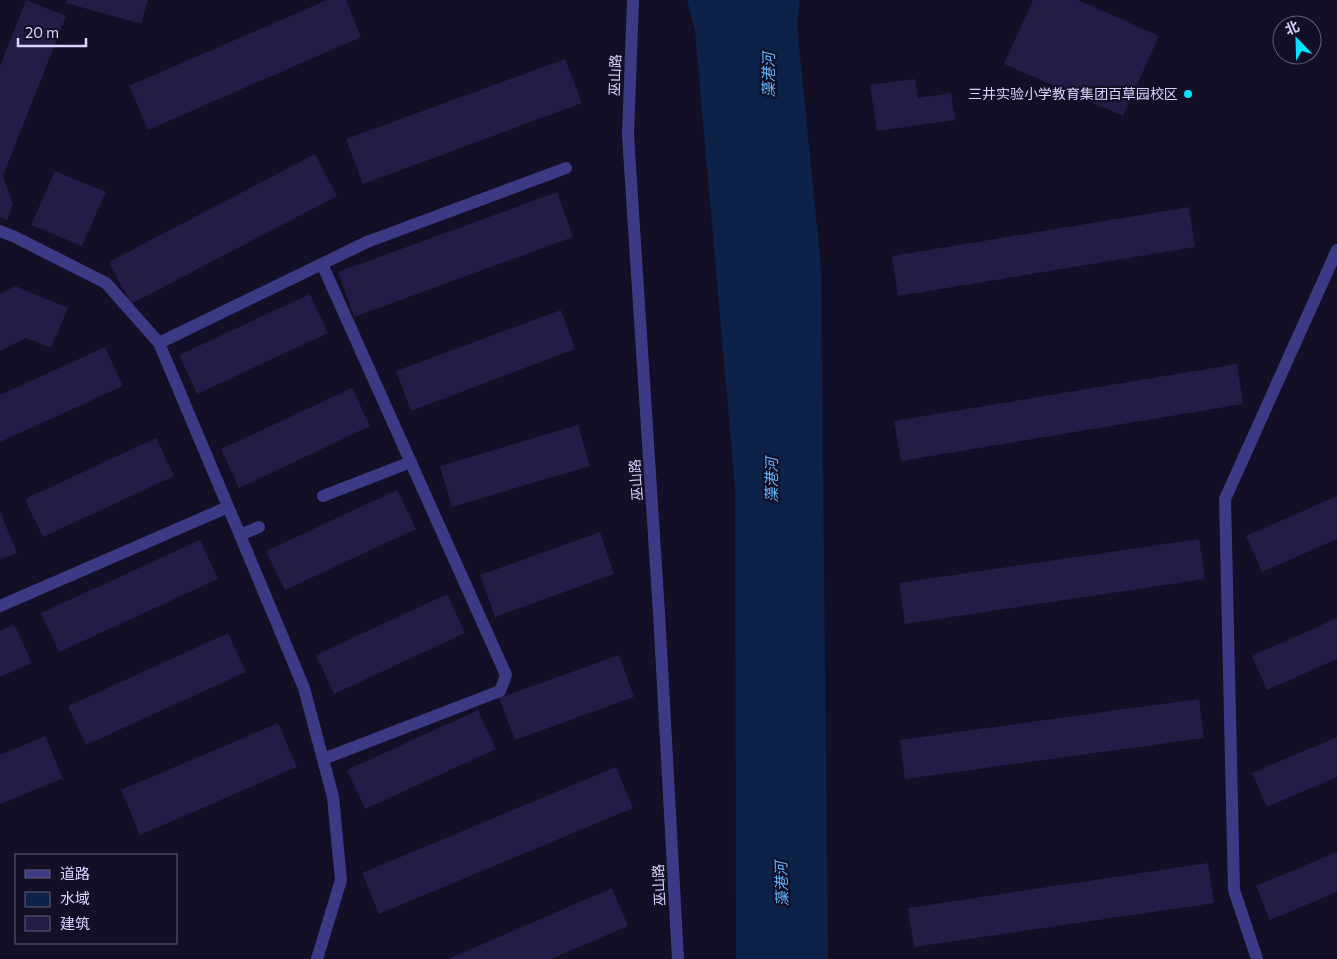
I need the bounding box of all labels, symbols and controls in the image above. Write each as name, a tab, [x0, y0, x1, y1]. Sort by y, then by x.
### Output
scale bar	[18, 15, 85, 47]
north arrow	[1272, 15, 1322, 65]
text: 北	[1282, 17, 1301, 38]
text: 20 m	[25, 23, 59, 41]
water label: 藻港河	[759, 50, 777, 98]
street label: 巫山路	[605, 54, 624, 96]
place label: 三井实验小学教育集团百草园校区	[968, 85, 1178, 102]
marker: 三井实验小学教育集团百草园校区	[1182, 88, 1194, 100]
water label: 藻港河	[762, 455, 780, 503]
street label: 巫山路	[626, 458, 645, 502]
legend	[15, 854, 178, 944]
water label: 藻港河	[771, 858, 791, 907]
text: 道路	[60, 864, 90, 882]
street label: 巫山路	[649, 864, 668, 906]
text: 水域	[60, 889, 90, 907]
text: 建筑	[60, 914, 90, 932]

